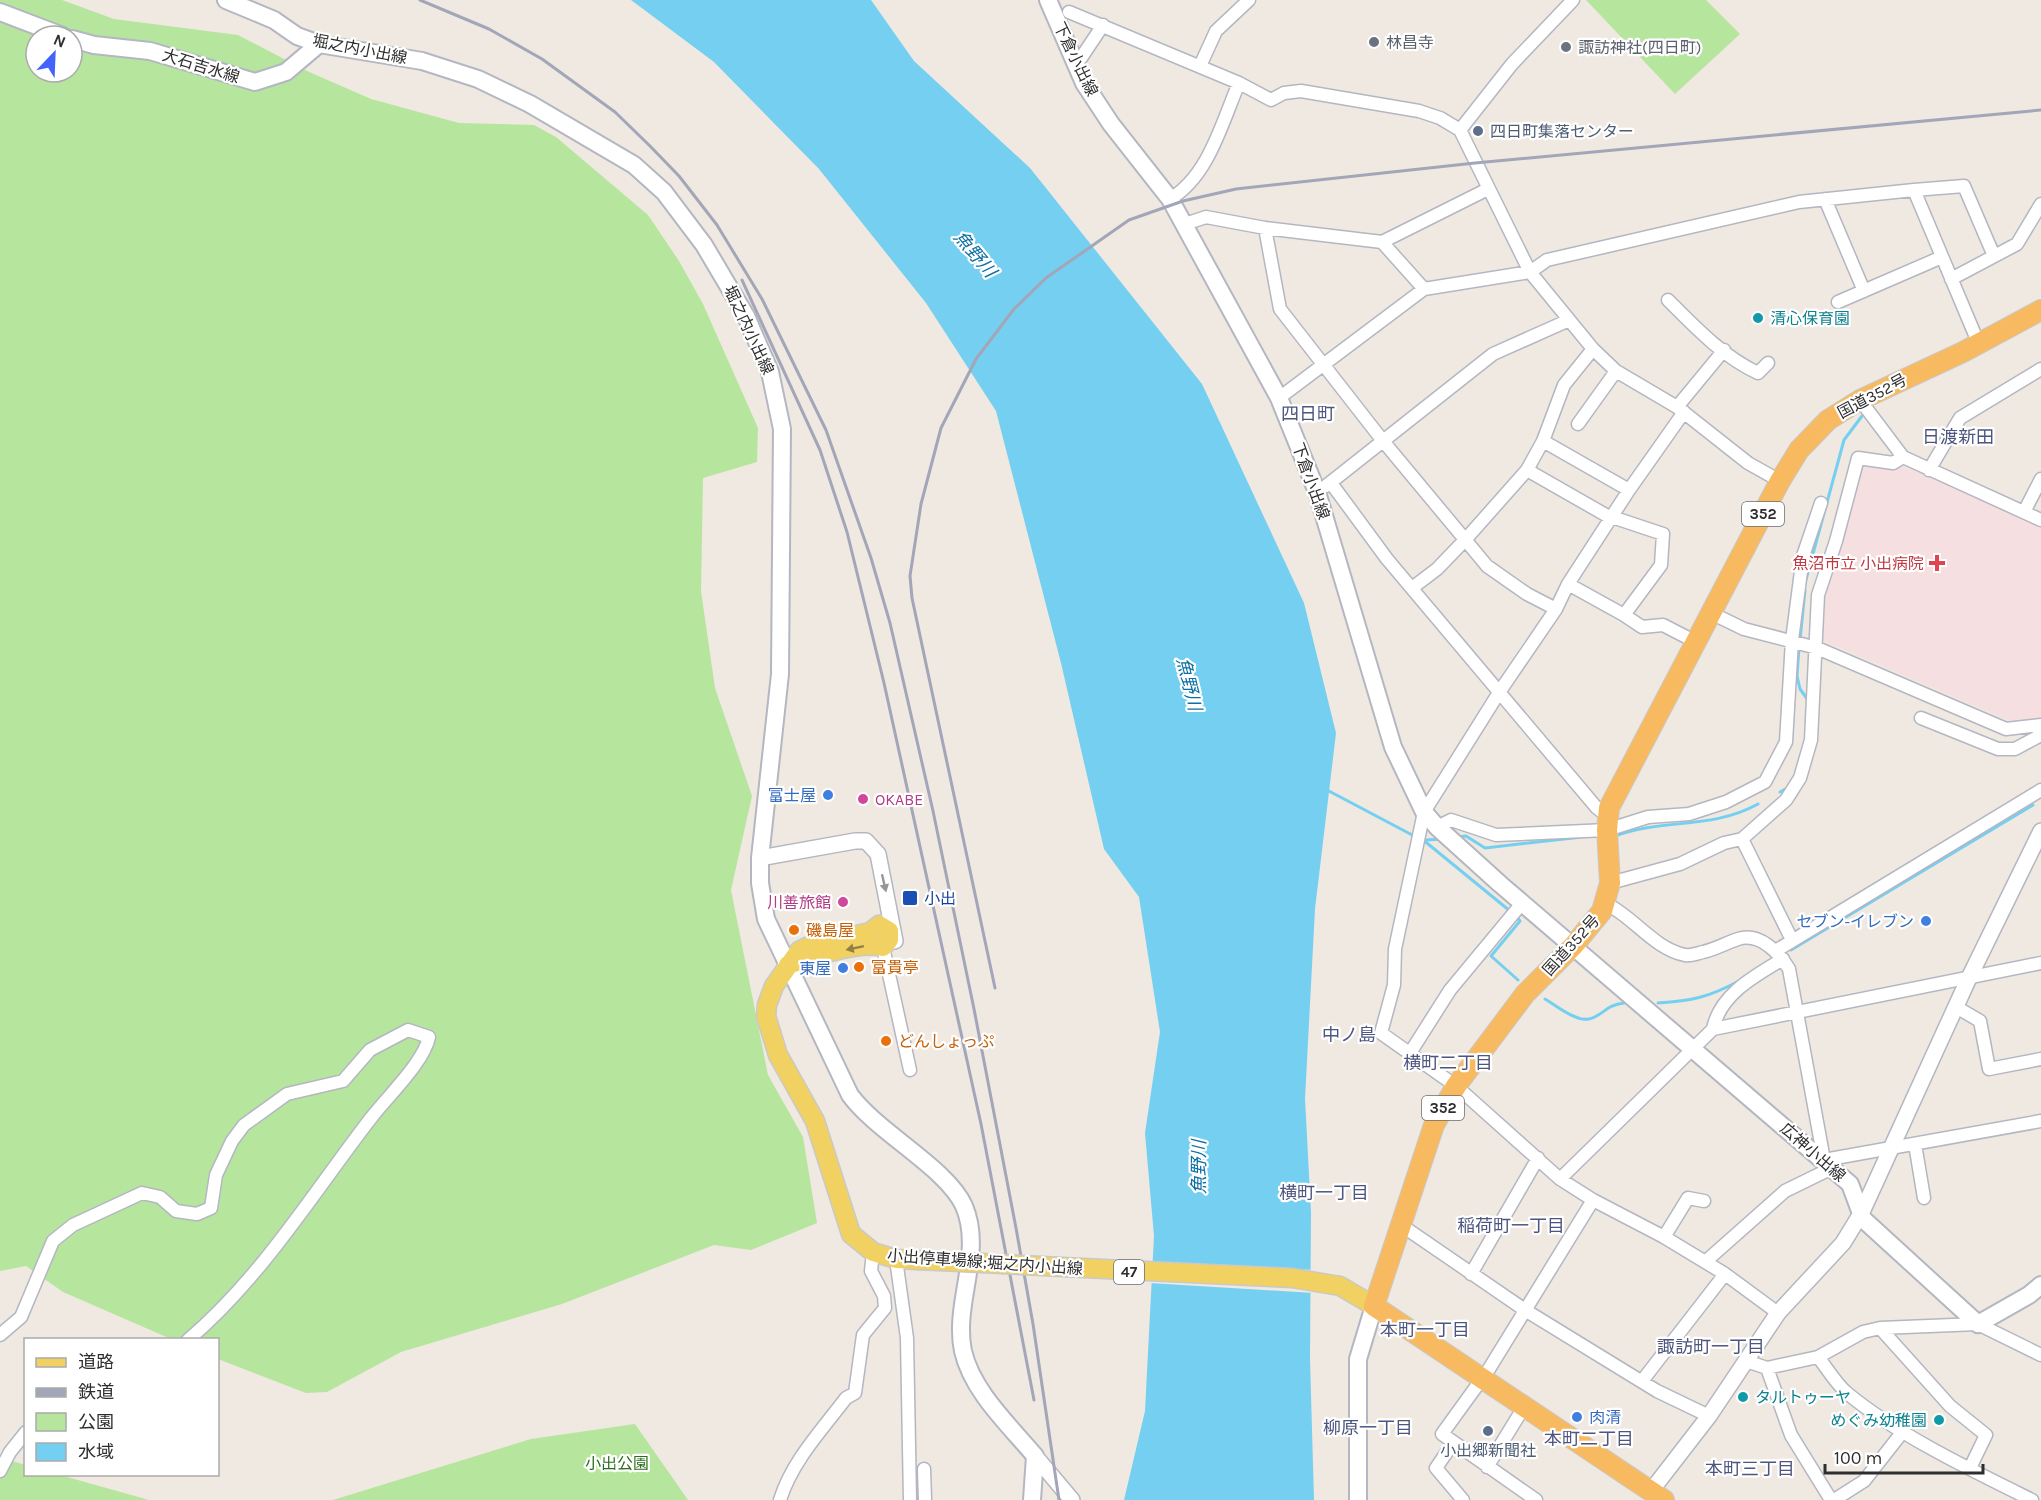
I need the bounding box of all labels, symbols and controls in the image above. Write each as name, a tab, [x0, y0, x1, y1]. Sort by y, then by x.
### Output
street label: 下倉小出線	[1050, 19, 1102, 99]
north arrow	[24, 24, 84, 84]
text: N	[51, 30, 69, 52]
street label: 堀之内小出線	[311, 31, 409, 67]
place label: 林昌寺	[1386, 33, 1434, 52]
marker: 林昌寺	[1367, 35, 1381, 49]
place label: 諏訪神社(四日町)	[1578, 38, 1701, 57]
marker: 諏訪神社(四日町)	[1559, 40, 1573, 54]
street label: 大石吉水線	[160, 45, 242, 87]
place label: 四日町集落センター	[1490, 122, 1634, 141]
marker: 四日町集落センター	[1471, 124, 1485, 138]
water label: 魚野川	[949, 226, 1002, 283]
street label: 堀之内小出線	[720, 282, 778, 378]
place label: 清心保育園	[1770, 309, 1850, 328]
marker: 清心保育園	[1751, 311, 1765, 325]
street label: 国道352号	[1834, 370, 1910, 422]
district label: 四日町	[1281, 403, 1335, 425]
district label: 日渡新田	[1922, 426, 1994, 448]
street label: 下倉小出線	[1288, 440, 1334, 522]
road number: 352	[1742, 502, 1784, 526]
place label: 魚沼市立 小出病院	[1792, 554, 1924, 573]
marker: 魚沼市立 小出病院	[1928, 554, 1946, 572]
water label: 魚野川	[1172, 655, 1207, 715]
place label: 富士屋	[768, 786, 816, 805]
marker: 富士屋	[821, 788, 835, 802]
place label: OKABE	[875, 790, 923, 809]
marker: OKABE	[856, 792, 870, 806]
one-way arrow	[880, 874, 890, 892]
marker: 小出	[901, 889, 919, 907]
place label: 小出	[924, 889, 956, 908]
place label: 川善旅館	[767, 893, 831, 912]
marker: 川善旅館	[836, 895, 850, 909]
street label: 国道352号	[1539, 910, 1603, 980]
place label: セブン-イレブン	[1796, 912, 1914, 931]
marker: セブン-イレブン	[1919, 914, 1933, 928]
place label: 磯島屋	[806, 921, 854, 940]
marker: 磯島屋	[787, 923, 801, 937]
one-way arrow	[846, 944, 864, 954]
place label: 富貴亭	[871, 958, 919, 977]
place label: 東屋	[799, 959, 831, 978]
marker: 富貴亭	[852, 960, 866, 974]
marker: 東屋	[836, 961, 850, 975]
district label: 中ノ島	[1322, 1024, 1376, 1046]
place label: どんしょっぷ	[898, 1032, 994, 1051]
marker: どんしょっぷ	[879, 1034, 893, 1048]
district label: 横町二丁目	[1403, 1052, 1493, 1074]
road number: 352	[1422, 1096, 1464, 1120]
street label: 広神小出線	[1777, 1119, 1849, 1185]
water label: 魚野川	[1188, 1138, 1210, 1194]
district label: 横町一丁目	[1279, 1182, 1369, 1204]
district label: 稲荷町一丁目	[1457, 1215, 1565, 1237]
street label: 小出停車場線;堀之内小出線	[886, 1246, 1084, 1278]
road number: 47	[1114, 1260, 1144, 1284]
district label: 本町一丁目	[1380, 1319, 1470, 1341]
district label: 諏訪町一丁目	[1657, 1336, 1765, 1358]
legend	[24, 1338, 219, 1476]
text: 道路	[78, 1351, 114, 1373]
text: 鉄道	[78, 1381, 114, 1403]
place label: タルトゥーヤ	[1755, 1388, 1851, 1407]
marker: タルトゥーヤ	[1736, 1390, 1750, 1404]
place label: 肉清	[1589, 1408, 1621, 1427]
marker: 肉清	[1570, 1410, 1584, 1424]
text: 公園	[78, 1411, 114, 1433]
place label: めぐみ幼稚園	[1831, 1411, 1927, 1430]
marker: めぐみ幼稚園	[1932, 1413, 1946, 1427]
district label: 柳原一丁目	[1323, 1417, 1413, 1439]
marker: 小出郷新聞社	[1481, 1424, 1495, 1438]
district label: 本町二丁目	[1544, 1428, 1634, 1450]
scale bar	[1825, 1437, 1982, 1475]
text: 水域	[78, 1441, 114, 1463]
place label: 小出郷新聞社	[1440, 1441, 1536, 1460]
text: 100 m	[1834, 1447, 1882, 1469]
park label: 小出公園	[585, 1454, 649, 1473]
district label: 本町三丁目	[1705, 1458, 1795, 1480]

